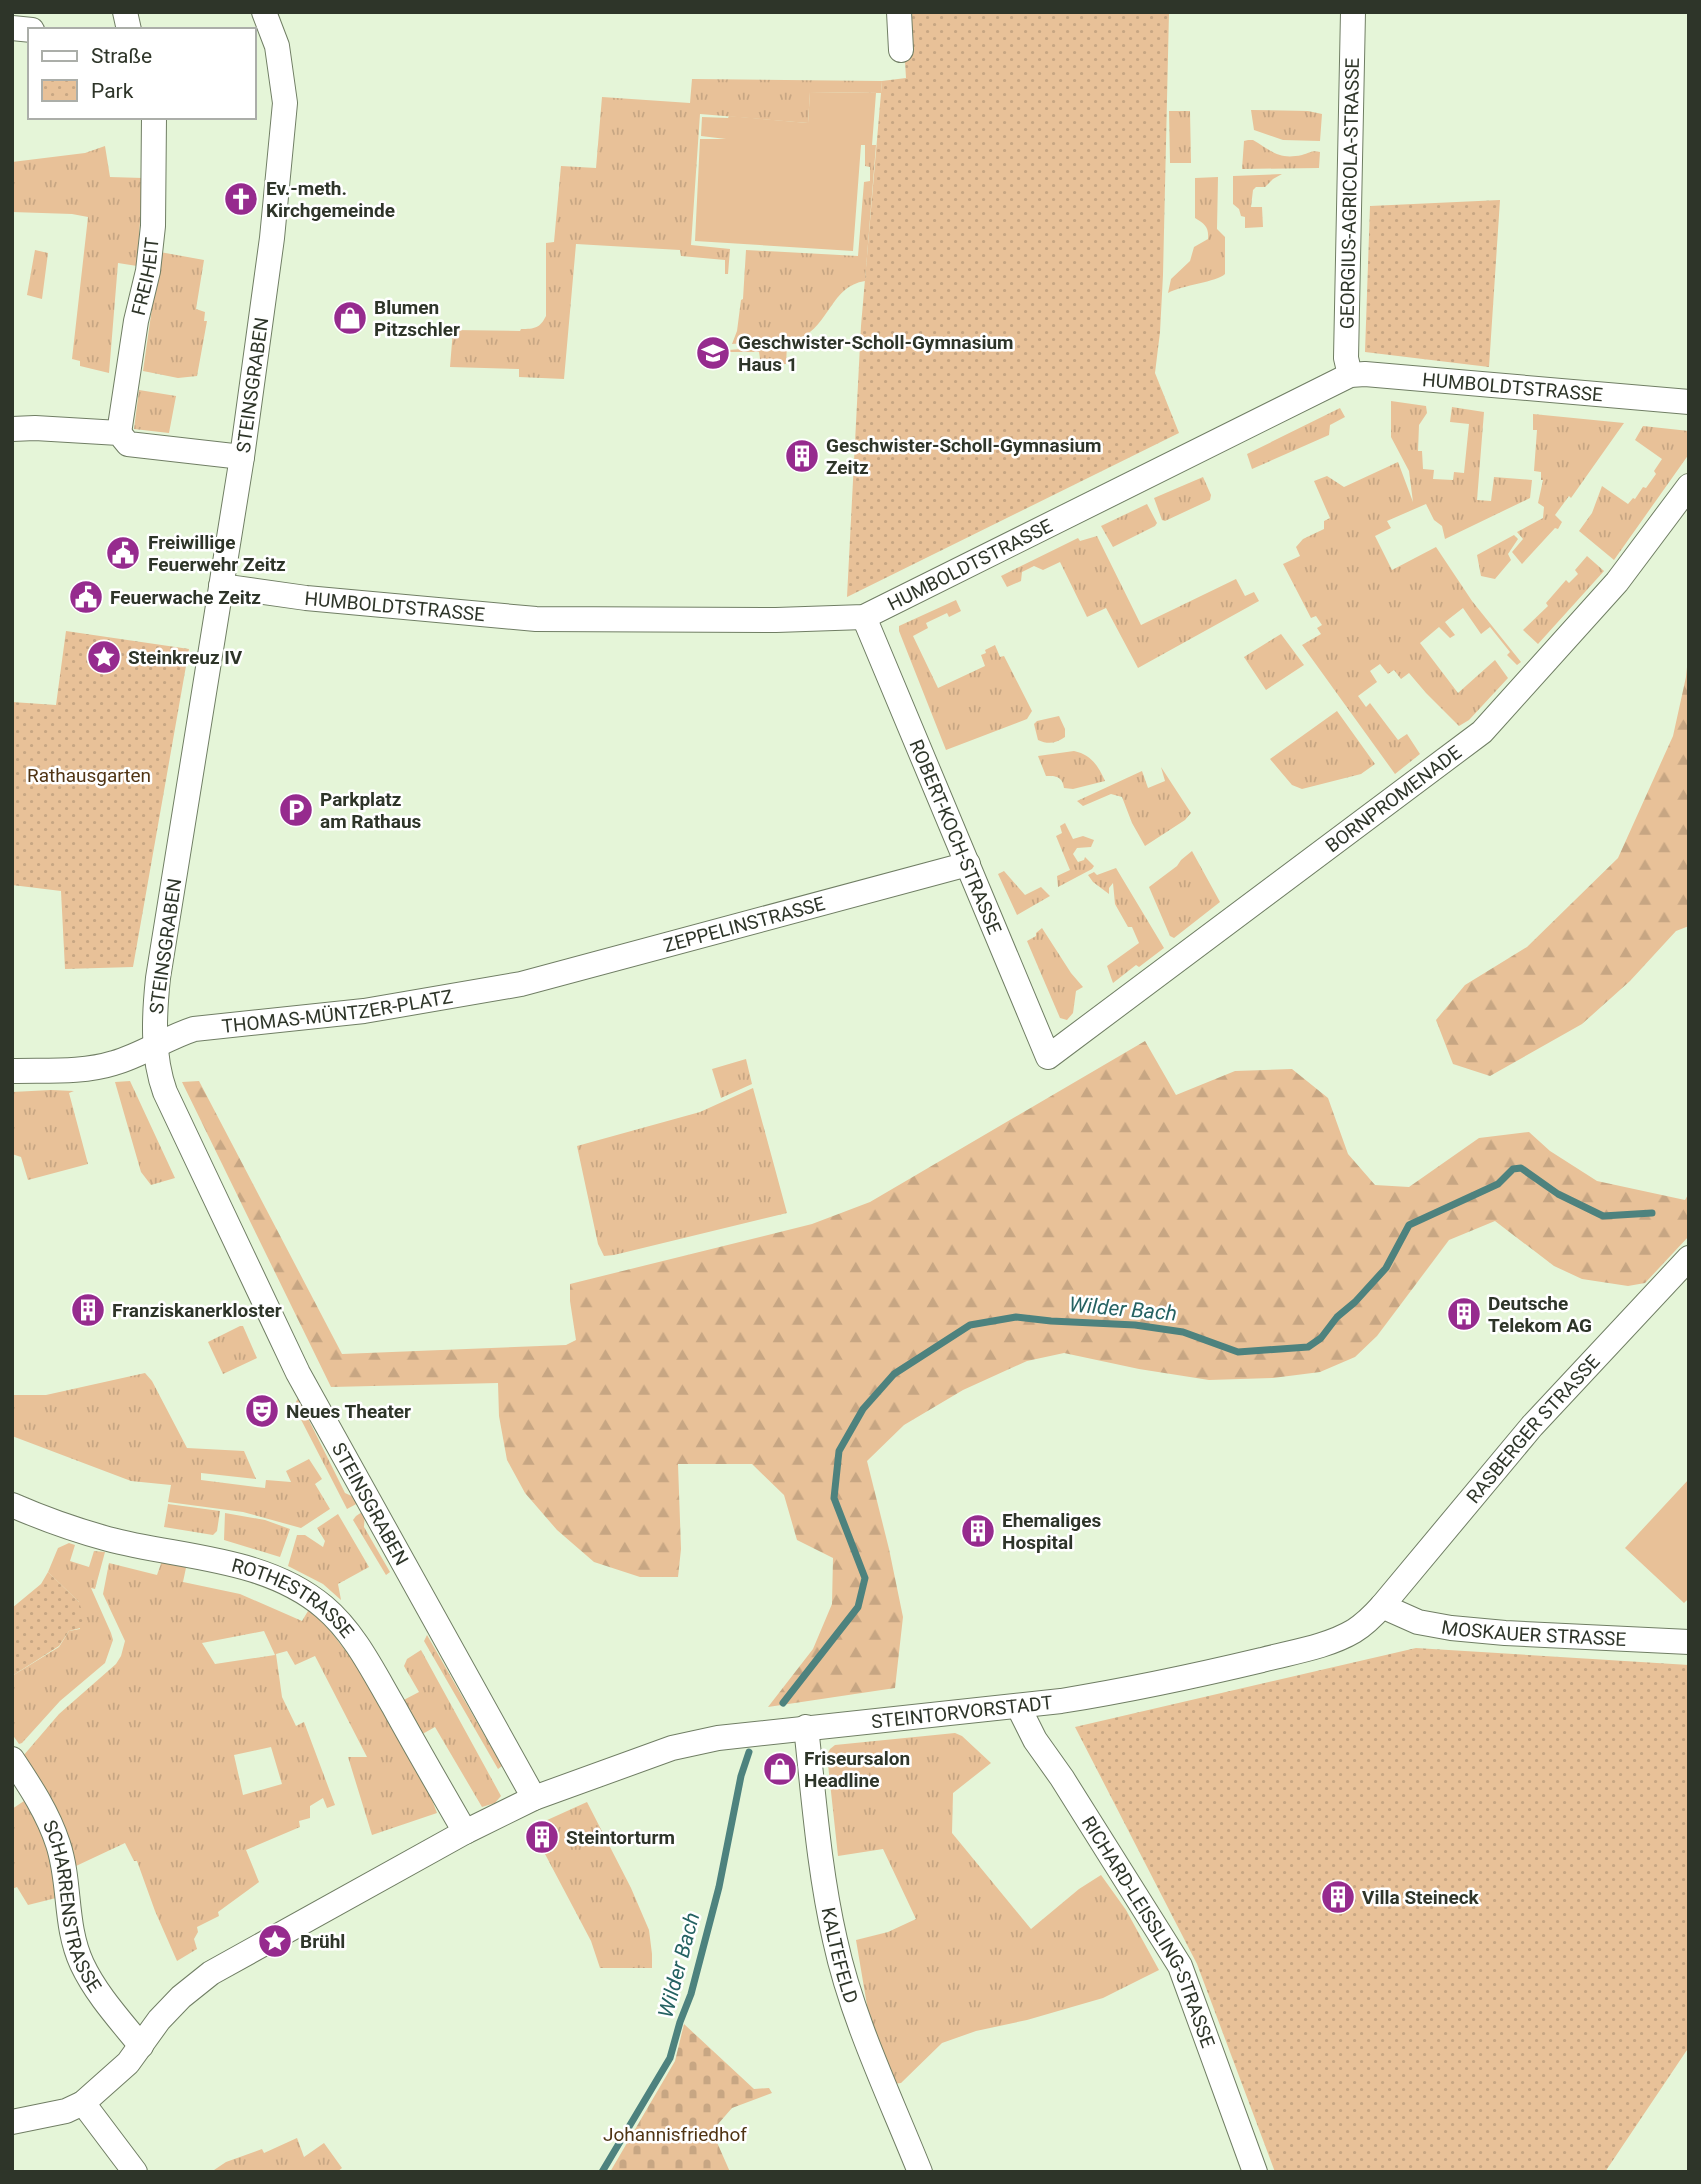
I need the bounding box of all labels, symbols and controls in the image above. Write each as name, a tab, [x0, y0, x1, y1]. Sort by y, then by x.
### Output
legend	[28, 28, 256, 119]
text: Straße	[91, 44, 152, 68]
street label: GEORGIUS-AGRICOLA-STRASSE	[1336, 57, 1364, 329]
text: Park	[91, 79, 134, 103]
place label: Ev.-meth. Kirchgemeinde	[266, 177, 395, 222]
church icon: Ev.-meth. Kirchgemeinde	[222, 180, 260, 218]
street label: FREIHEIT	[127, 236, 164, 318]
place label: Blumen Pitzschler	[374, 296, 460, 341]
shop icon: Blumen Pitzschler	[331, 299, 369, 337]
street label: STEINSGRABEN	[232, 316, 273, 454]
place label: Geschwister-Scholl-Gymnasium Haus 1	[738, 331, 1014, 376]
school or university icon: Geschwister-Scholl-Gymnasium Haus 1	[694, 334, 732, 372]
street label: HUMBOLDTSTRASSE	[1421, 368, 1604, 407]
place label: Geschwister-Scholl-Gymnasium Zeitz	[826, 434, 1102, 479]
building icon: Geschwister-Scholl-Gymnasium Zeitz	[783, 437, 821, 475]
street label: HUMBOLDTSTRASSE	[884, 514, 1056, 615]
place label: Freiwillige Feuerwehr Zeitz	[148, 531, 286, 576]
public building icon: Freiwillige Feuerwehr Zeitz	[104, 534, 142, 572]
public building icon: Feuerwache Zeitz	[67, 578, 105, 616]
place label: Feuerwache Zeitz	[110, 586, 261, 609]
street label: HUMBOLDTSTRASSE	[303, 587, 486, 626]
place icon: Steinkreuz IV	[85, 638, 123, 676]
place label: Steinkreuz IV	[128, 646, 243, 669]
street label: ROBERT-KOCH-STRASSE	[904, 736, 1006, 938]
street label: BORNPROMENADE	[1321, 741, 1466, 857]
park label: Rathausgarten	[27, 764, 151, 787]
place label: Parkplatz am Rathaus	[320, 788, 422, 833]
parking icon: Parkplatz am Rathaus	[277, 791, 315, 829]
street label: STEINSGRABEN	[145, 877, 186, 1015]
street label: ZEPPELINSTRASSE	[661, 892, 828, 957]
street label: THOMAS-MÜNTZER-PLATZ	[221, 985, 455, 1038]
building icon: Franziskanerkloster	[69, 1291, 107, 1329]
water label: Wilder Bach	[1068, 1292, 1178, 1326]
place label: Deutsche Telekom AG	[1488, 1292, 1592, 1337]
building icon: Deutsche Telekom AG	[1445, 1295, 1483, 1333]
place label: Franziskanerkloster	[112, 1299, 282, 1322]
street label: RASBERGER STRASSE	[1462, 1350, 1605, 1508]
theatre icon: Neues Theater	[243, 1392, 281, 1430]
place label: Neues Theater	[286, 1400, 411, 1423]
street label: STEINSGRABEN	[327, 1439, 413, 1569]
place label: Ehemaliges Hospital	[1002, 1509, 1101, 1554]
building icon: Ehemaliges Hospital	[959, 1512, 997, 1550]
street label: ROTHESTRASSE	[229, 1553, 359, 1643]
street label: MOSKAUER STRASSE	[1440, 1616, 1627, 1651]
street label: STEINTORVORSTADT	[870, 1691, 1054, 1733]
place label: Friseursalon Headline	[804, 1747, 910, 1792]
shop icon: Friseursalon Headline	[761, 1750, 799, 1788]
street label: RICHARD-LEISSLING-STRASSE	[1077, 1812, 1220, 2051]
street label: SCHARRENSTRASSE	[38, 1816, 106, 1997]
building icon: Steintorturm	[523, 1818, 561, 1856]
place label: Steintorturm	[566, 1826, 675, 1849]
building icon: Villa Steineck	[1319, 1878, 1357, 1916]
place label: Villa Steineck	[1362, 1886, 1480, 1909]
street label: KALTEFELD	[817, 1905, 863, 2006]
water label: Wilder Bach	[653, 1910, 705, 2020]
place icon: Brühl	[256, 1922, 294, 1960]
place label: Brühl	[300, 1930, 345, 1953]
park label: Johannisfriedhof	[603, 2123, 747, 2146]

